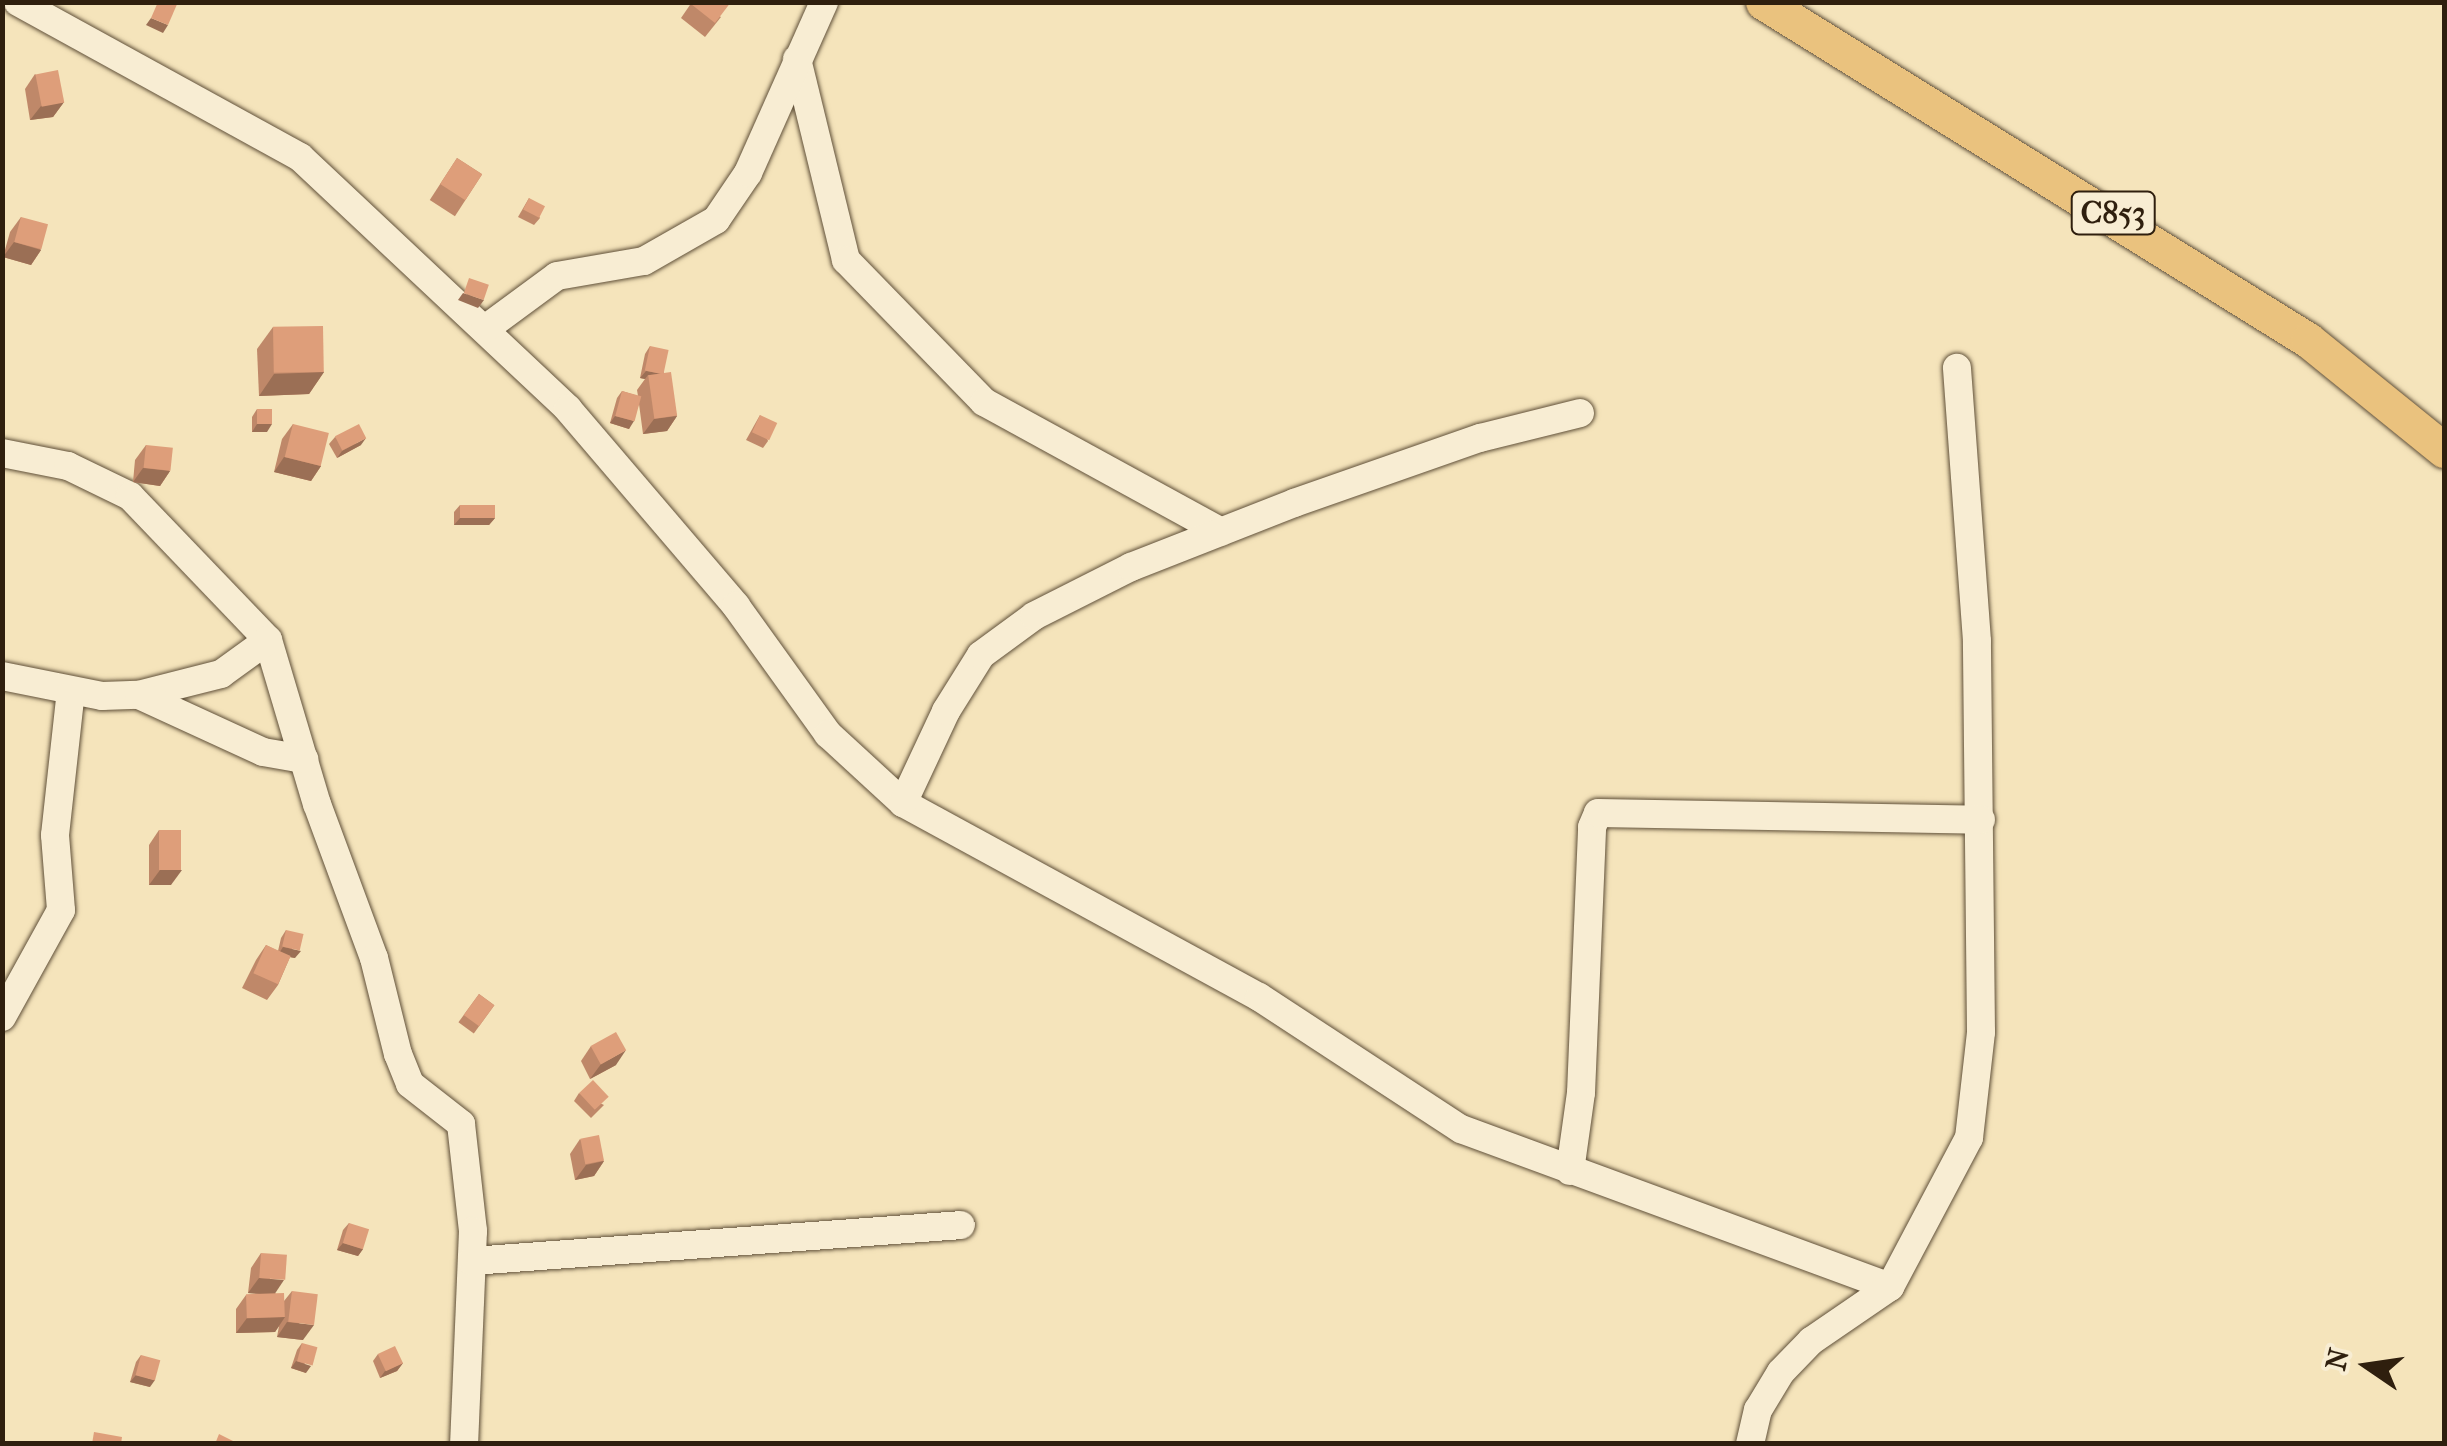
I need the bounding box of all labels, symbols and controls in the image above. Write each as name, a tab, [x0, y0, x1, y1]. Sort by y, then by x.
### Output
road number: C853	[2070, 186, 2156, 240]
north arrow	[2317, 1316, 2417, 1416]
text: N	[2319, 1345, 2356, 1373]

